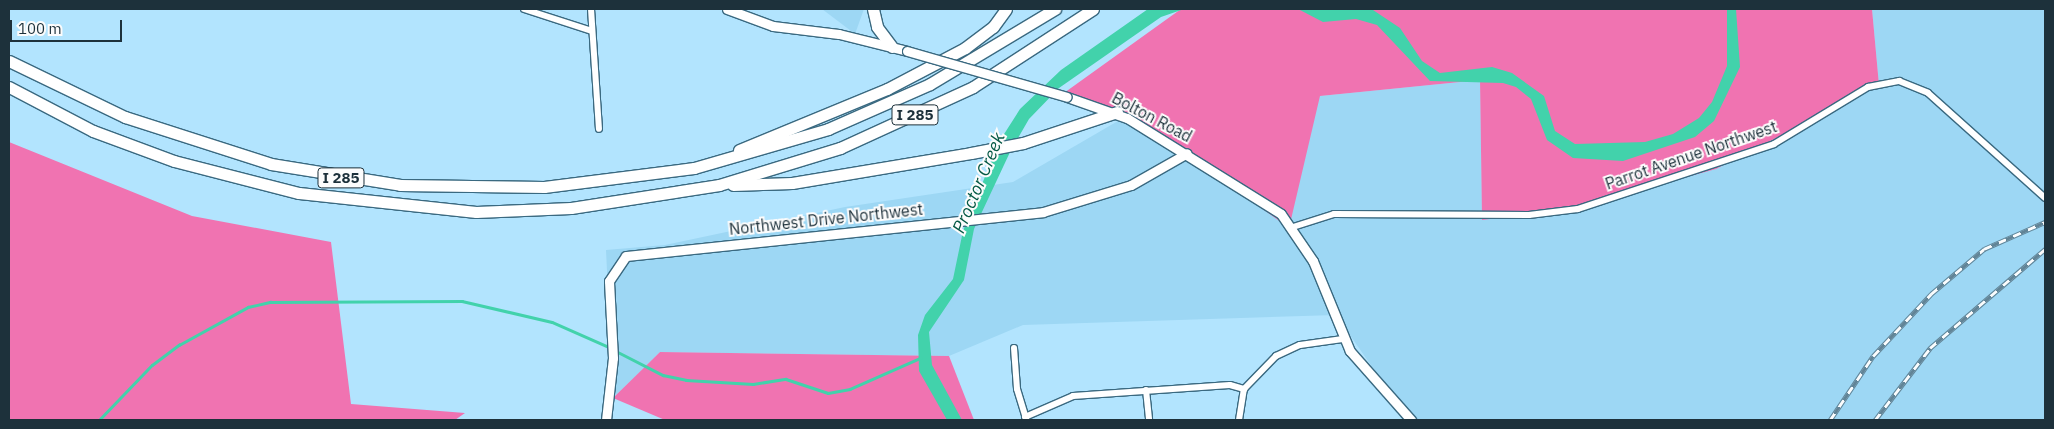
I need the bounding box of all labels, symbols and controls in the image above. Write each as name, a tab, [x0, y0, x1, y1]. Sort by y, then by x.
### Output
scale bar	[12, 10, 125, 42]
text: 100 m	[18, 19, 62, 38]
street label: Bolton Road	[1109, 88, 1195, 146]
road number: I 285	[891, 102, 939, 128]
street label: Parrot Avenue Northwest	[1603, 117, 1779, 193]
water label: Proctor Creek	[948, 130, 1010, 236]
road number: I 285	[317, 166, 365, 190]
street label: Northwest Drive Northwest	[728, 199, 924, 239]

